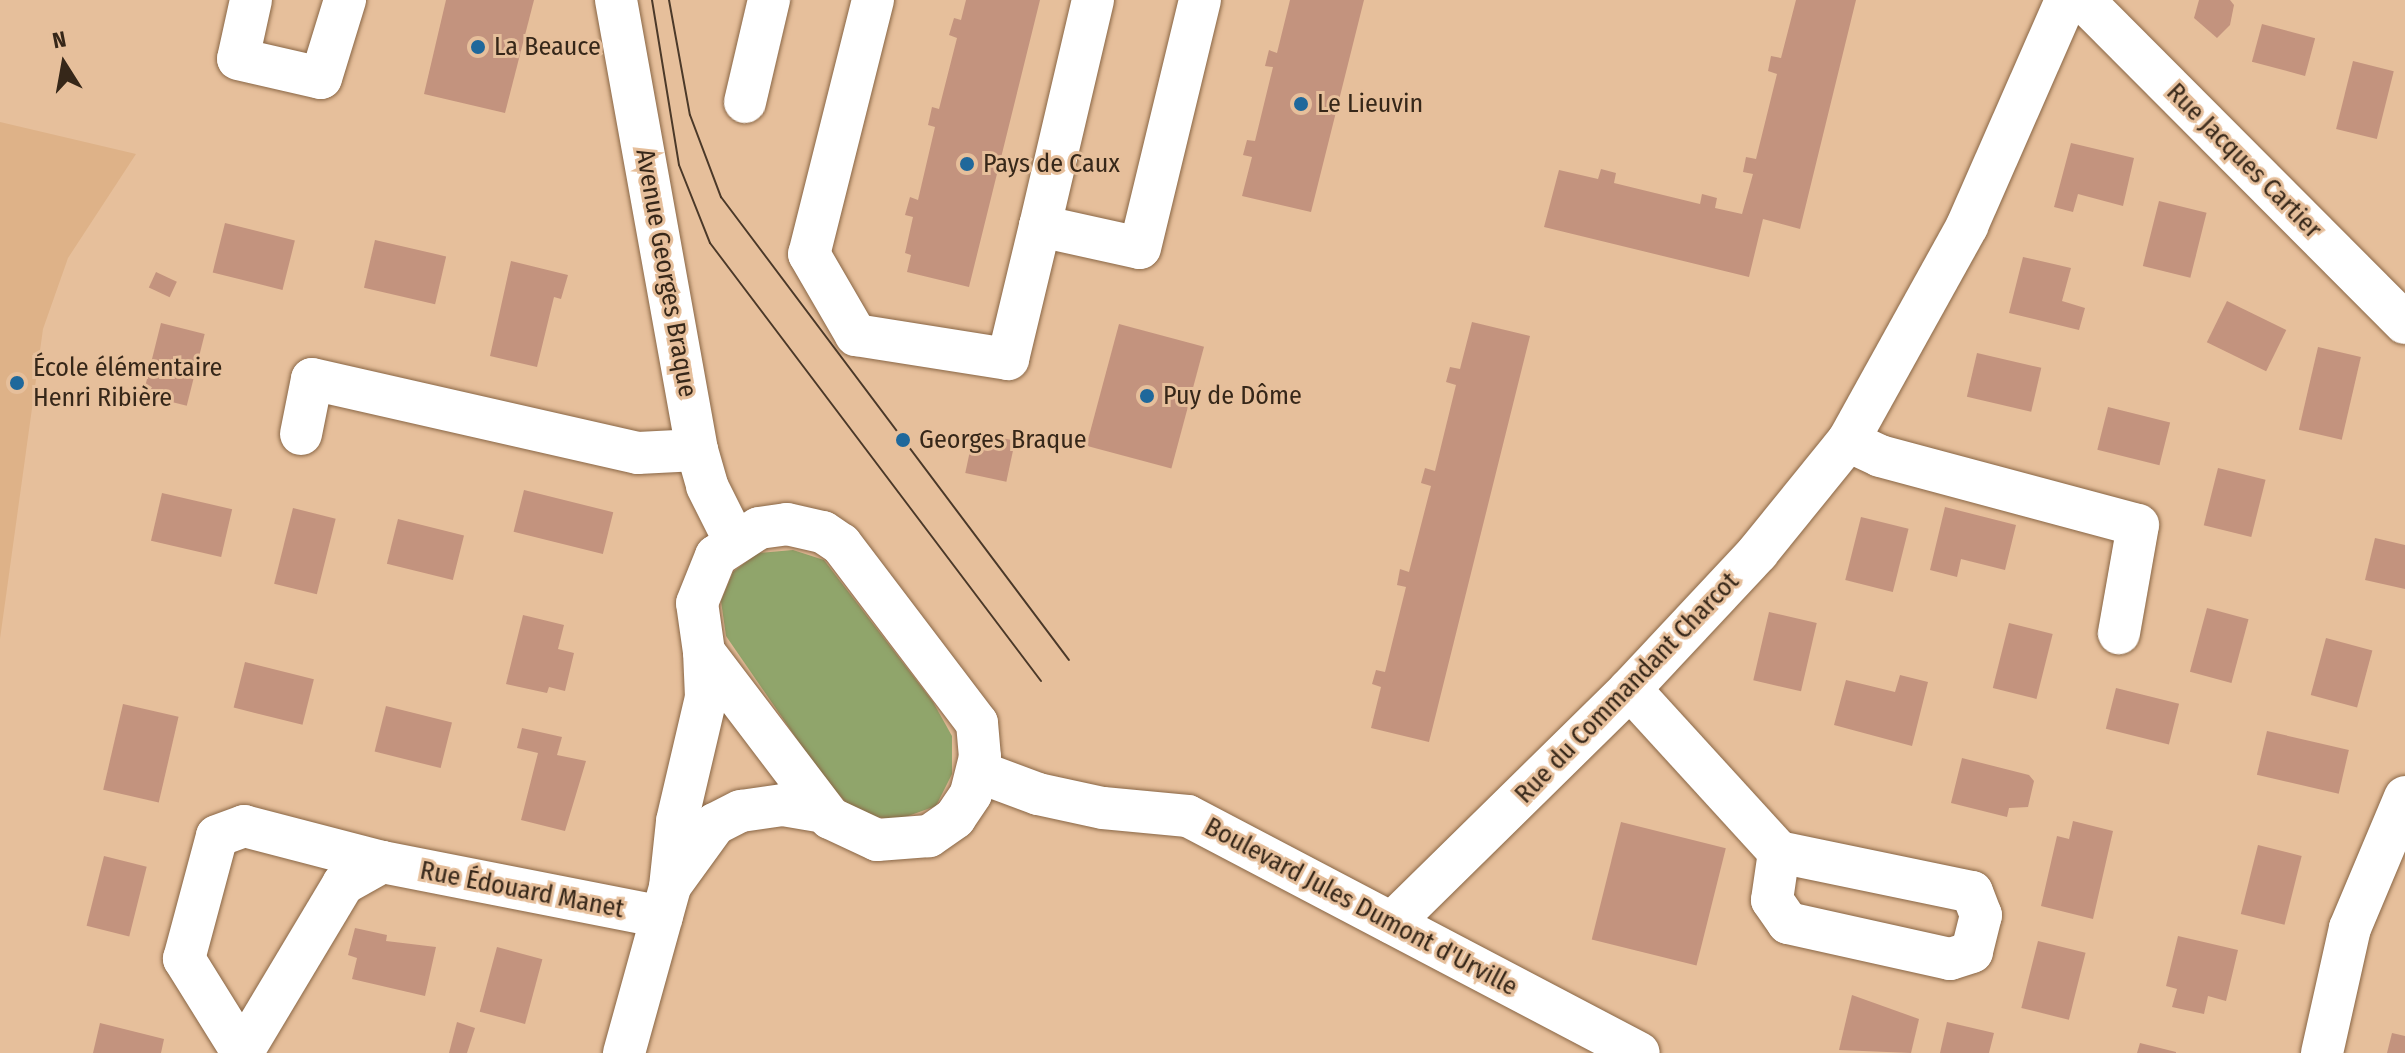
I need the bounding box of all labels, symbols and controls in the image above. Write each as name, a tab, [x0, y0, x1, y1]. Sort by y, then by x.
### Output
north arrow	[24, 24, 104, 104]
text: N	[50, 25, 68, 54]
place label: La Beauce	[494, 31, 601, 63]
marker: La Beauce	[469, 38, 487, 56]
street label: Rue Jacques Cartier	[2160, 77, 2328, 245]
place label: Le Lieuvin	[1317, 88, 1423, 120]
marker: Le Lieuvin	[1292, 95, 1310, 113]
street label: Avenue Georges Braque	[629, 146, 703, 400]
place label: Pays de Caux	[983, 148, 1120, 180]
marker: Pays de Caux	[958, 155, 976, 173]
place label: École élémentaire Henri Ribière	[33, 352, 222, 414]
marker: École élémentaire Henri Ribière	[8, 374, 26, 392]
place label: Puy de Dôme	[1163, 380, 1302, 412]
marker: Puy de Dôme	[1138, 387, 1156, 405]
place label: Georges Braque	[919, 424, 1087, 456]
marker: Georges Braque	[894, 431, 912, 449]
street label: Rue du Commandant Charcot	[1509, 566, 1745, 810]
street label: Boulevard Jules Dumont d'Urville	[1199, 811, 1523, 1003]
street label: Rue Édouard Manet	[417, 855, 627, 925]

